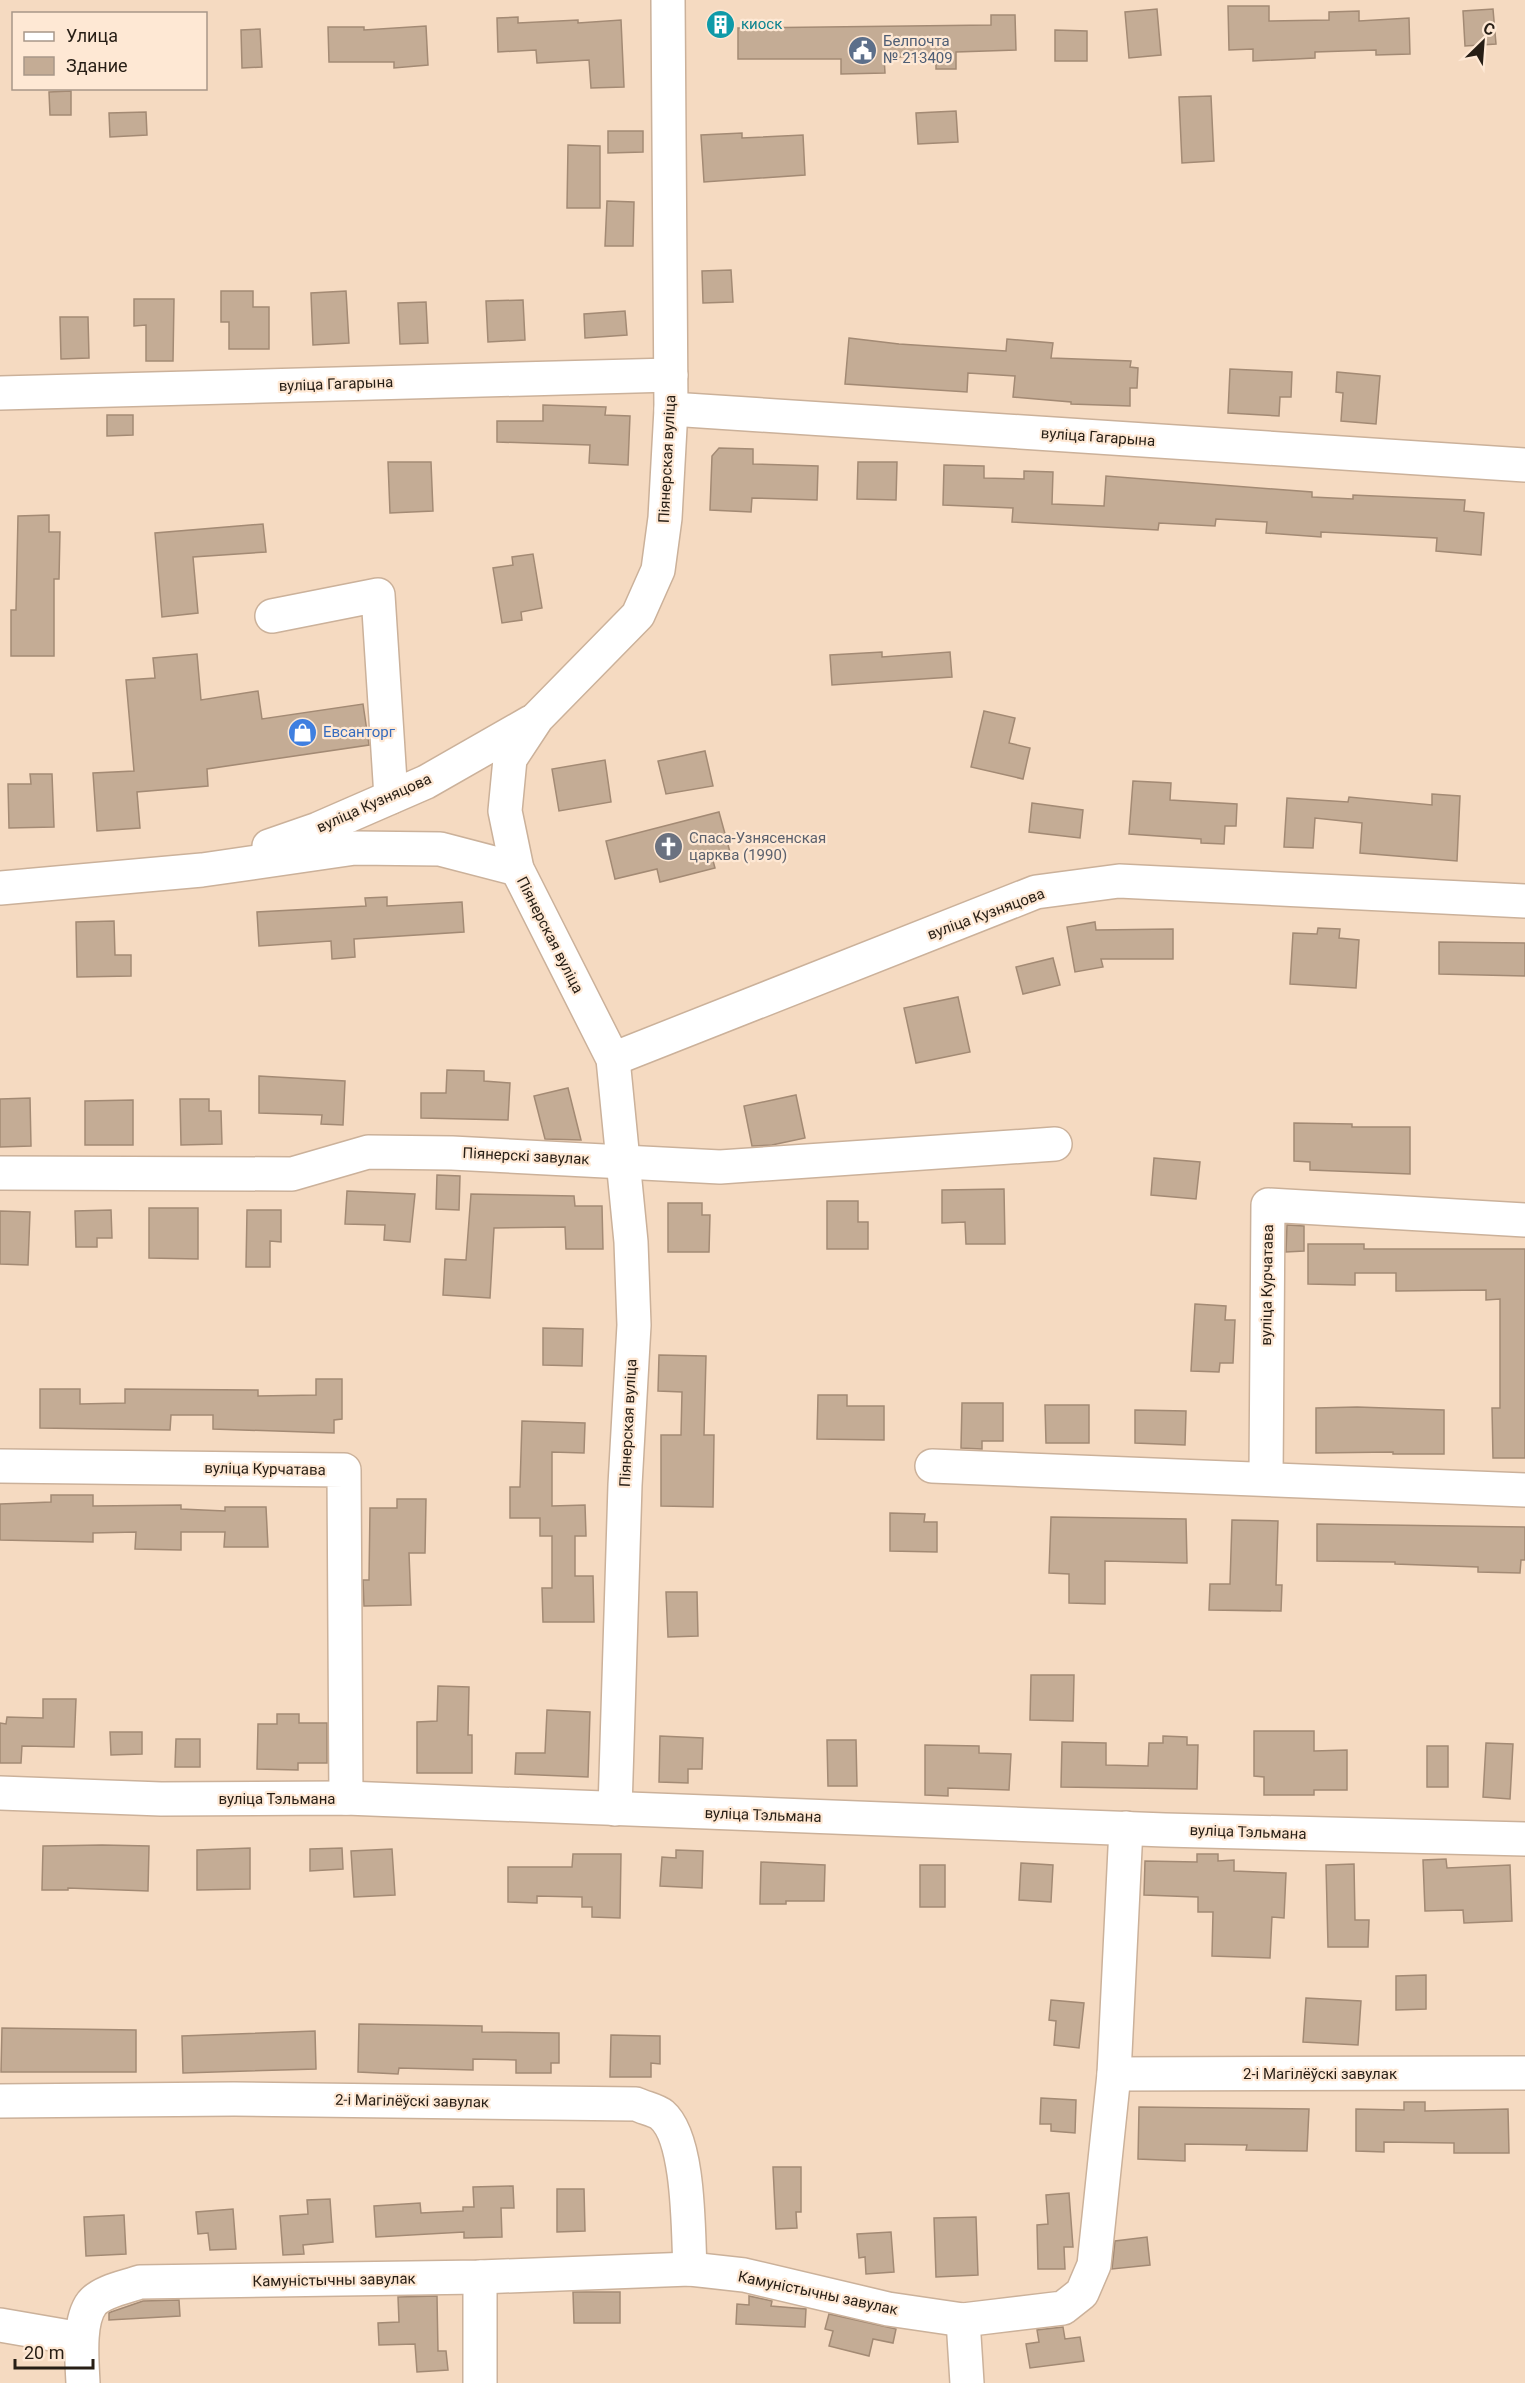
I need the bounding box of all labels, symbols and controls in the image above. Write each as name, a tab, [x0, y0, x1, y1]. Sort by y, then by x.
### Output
building icon: киоск	[704, 8, 736, 40]
legend	[12, 12, 207, 90]
north arrow	[1453, 12, 1513, 72]
place label: киоск	[741, 15, 782, 33]
text: С	[1480, 18, 1498, 40]
text: Улица	[66, 25, 118, 46]
place label: Белпочта № 213409	[883, 32, 953, 67]
public building icon: Белпочта № 213409	[846, 34, 878, 66]
text: Здание	[66, 55, 128, 76]
street label: вуліца Гагарына	[278, 373, 394, 395]
street label: Піянерская вуліца	[655, 394, 679, 524]
street label: вуліца Гагарына	[1040, 424, 1156, 450]
shop icon: Евсанторг	[286, 716, 318, 748]
place label: Евсанторг	[323, 723, 396, 741]
street label: вуліца Кузняцова	[314, 770, 434, 836]
place label: Спаса-Узнясенская царква (1990)	[689, 829, 826, 864]
church icon: Спаса-Узнясенская царква (1990)	[652, 831, 684, 863]
street label: Піянерская вуліца	[513, 874, 587, 996]
street label: вуліца Кузняцова	[925, 884, 1047, 944]
street label: Піянерскі завулак	[462, 1144, 590, 1168]
street label: вуліца Курчатава	[1257, 1224, 1277, 1346]
street label: Піянерская вуліца	[616, 1358, 640, 1488]
street label: вуліца Курчатава	[204, 1459, 326, 1479]
street label: вуліца Тэльмана	[219, 1790, 335, 1808]
street label: вуліца Тэльмана	[704, 1804, 822, 1826]
street label: вуліца Тэльмана	[1189, 1821, 1307, 1843]
street label: 2-і Магілёўскі завулак	[1243, 2065, 1397, 2083]
street label: 2-і Магілёўскі завулак	[335, 2091, 489, 2111]
street label: Камуністычны завулак	[736, 2267, 900, 2319]
street label: Камуністычны завулак	[252, 2270, 416, 2290]
scale bar	[15, 2332, 93, 2370]
text: 20 m	[24, 2342, 64, 2363]

